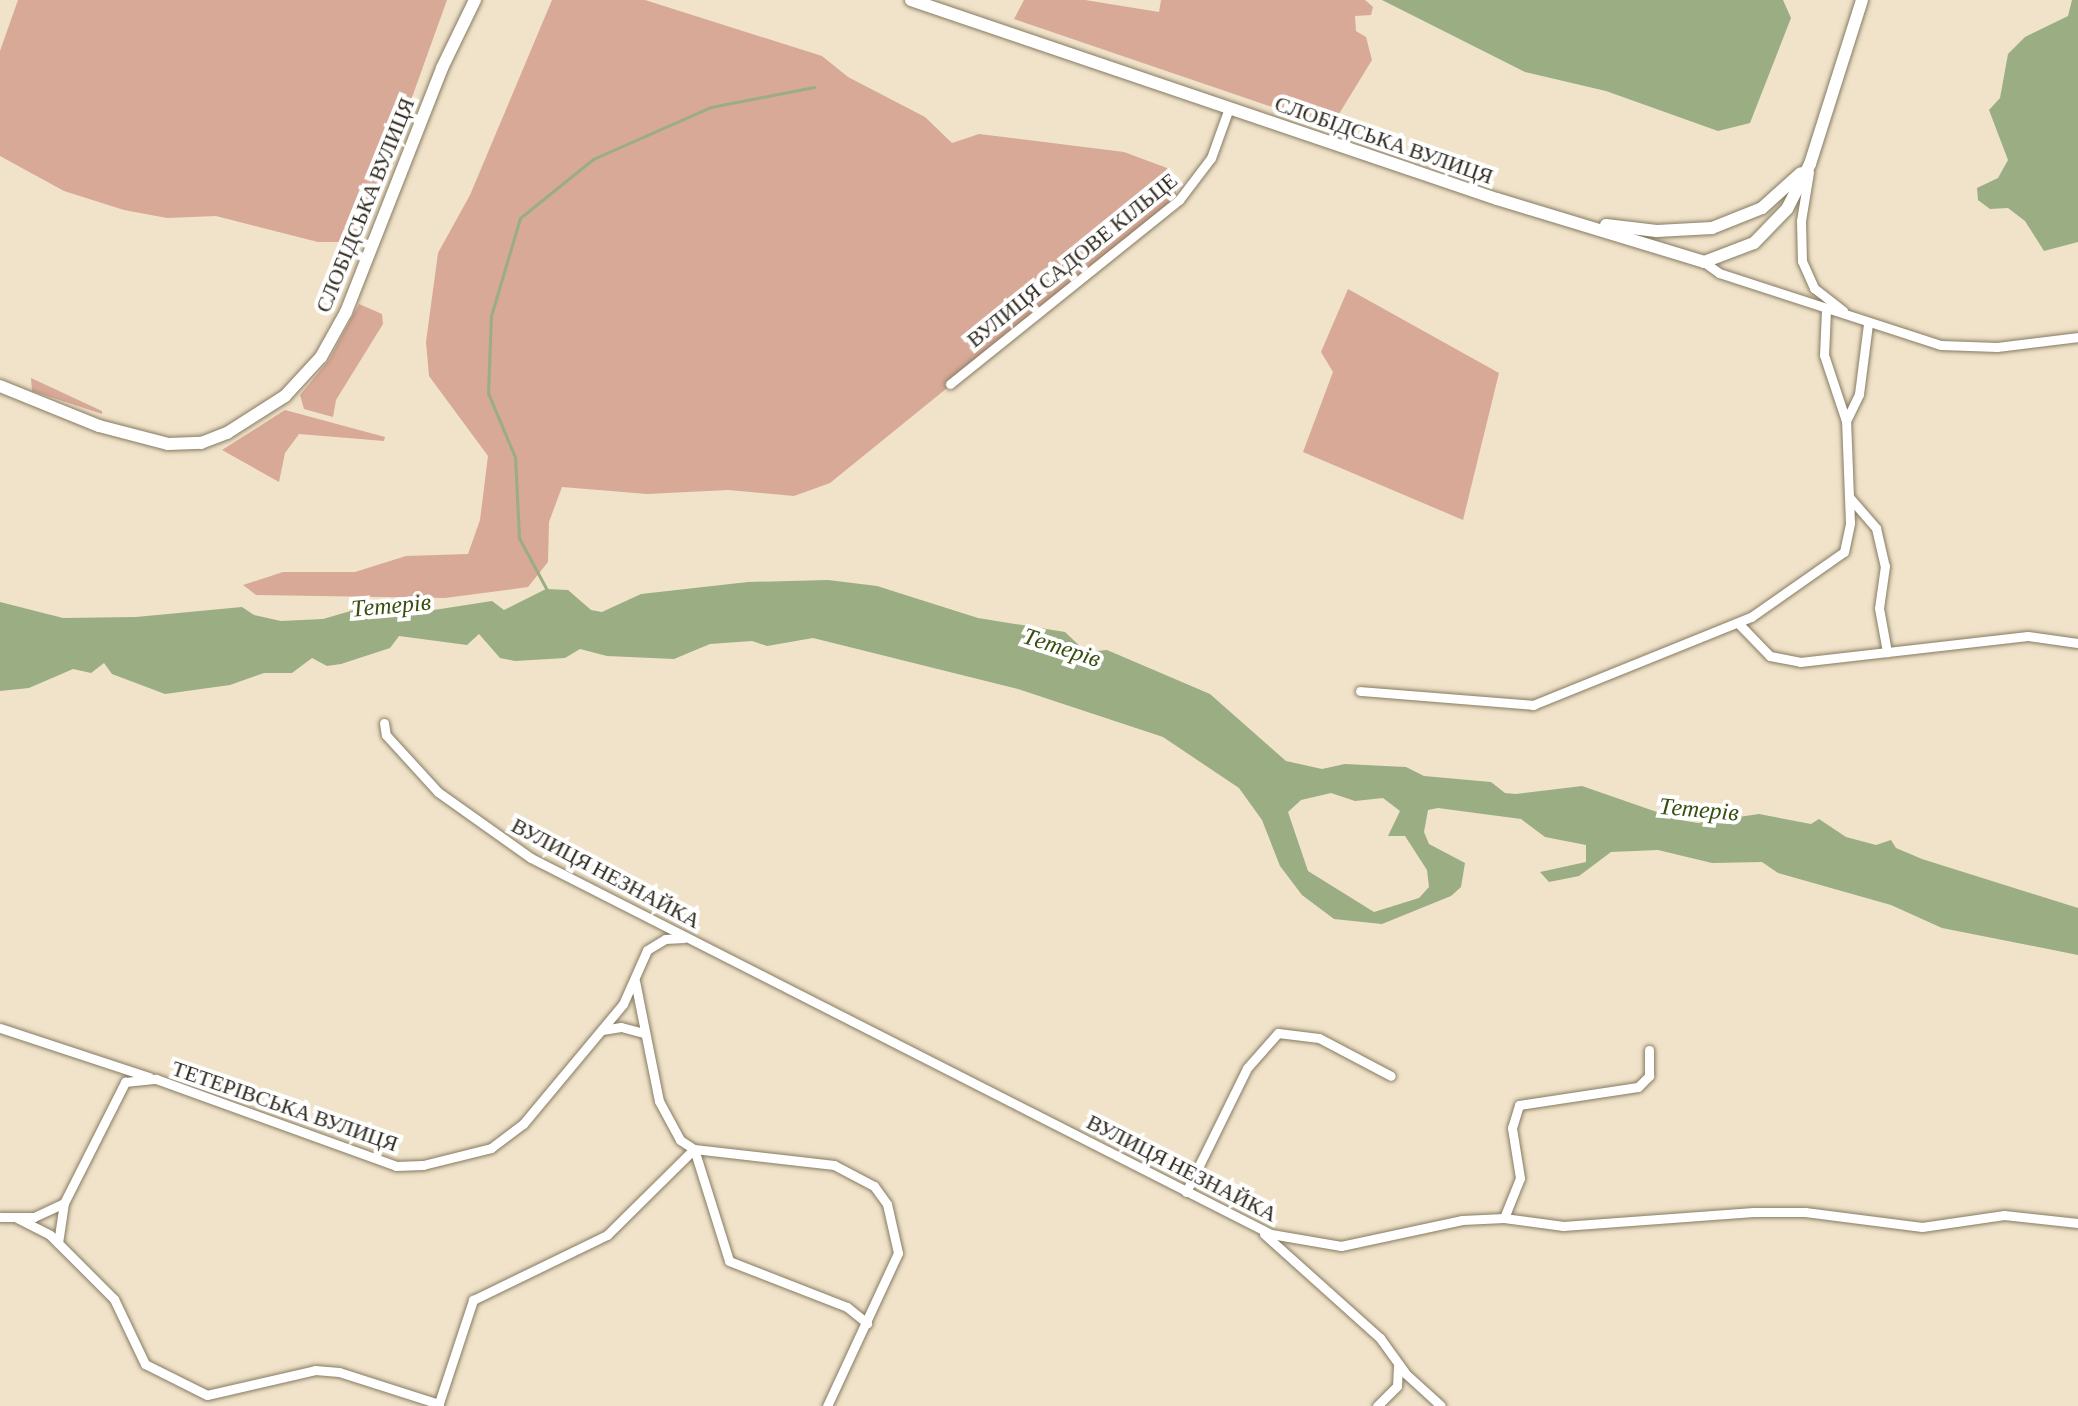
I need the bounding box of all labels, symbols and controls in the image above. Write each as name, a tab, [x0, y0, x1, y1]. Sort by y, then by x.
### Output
street label: СЛОБІДСЬКА ВУЛИЦЯ	[1271, 90, 1497, 190]
street label: СЛОБІДСЬКА ВУЛИЦЯ	[310, 94, 420, 316]
street label: ВУЛИЦЯ САДОВЕ КІЛЬЦЕ	[962, 167, 1182, 353]
water label: Тетерів	[350, 587, 432, 623]
water label: Тетерів	[1020, 621, 1104, 673]
water label: Тетерів	[1658, 791, 1740, 827]
street label: ВУЛИЦЯ НЕЗНАЙКА	[507, 812, 705, 934]
street label: ТЕТЕРІВСЬКА ВУЛИЦЯ	[168, 1055, 402, 1157]
street label: ВУЛИЦЯ НЕЗНАЙКА	[1082, 1108, 1282, 1228]

